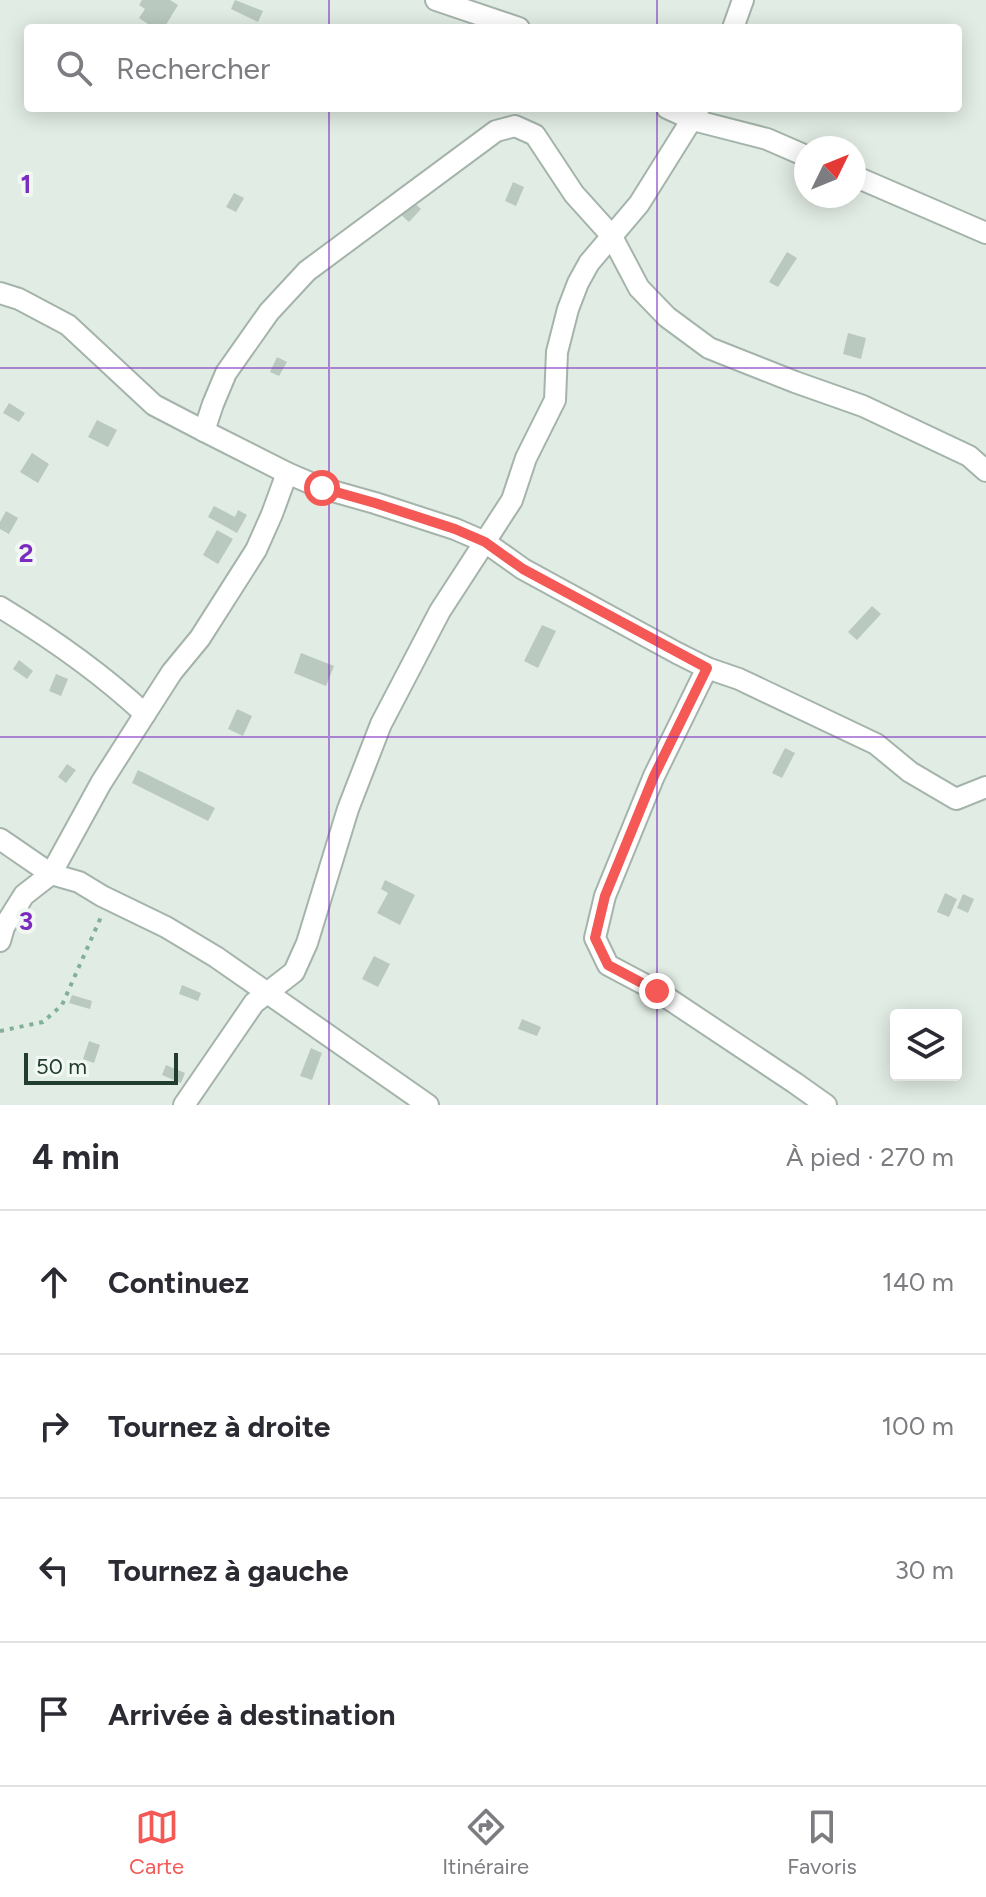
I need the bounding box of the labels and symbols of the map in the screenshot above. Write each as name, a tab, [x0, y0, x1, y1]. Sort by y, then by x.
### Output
north arrow	[794, 136, 866, 208]
text: 1	[21, 168, 31, 200]
route start	[304, 470, 340, 506]
text: 2	[18, 537, 34, 569]
text: 3	[19, 905, 33, 937]
route end	[639, 973, 675, 1009]
scale bar	[24, 1049, 178, 1085]

